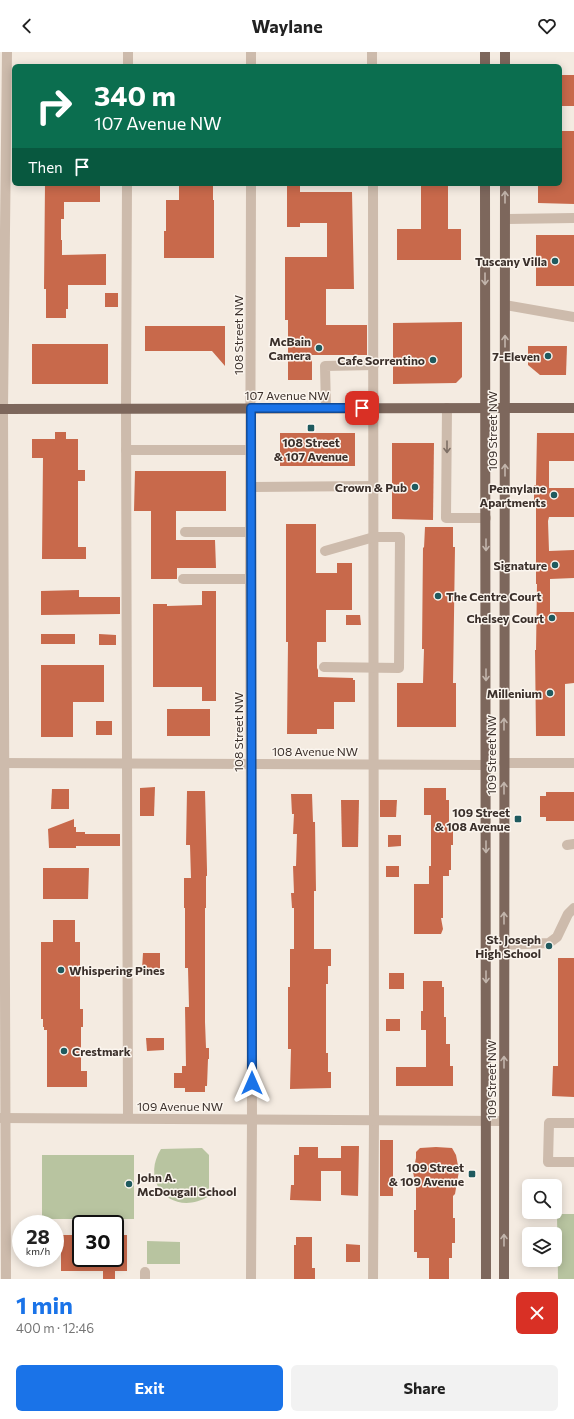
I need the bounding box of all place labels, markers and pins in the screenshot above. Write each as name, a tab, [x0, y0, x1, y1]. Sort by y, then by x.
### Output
place label: Tuscany Villa	[475, 254, 547, 268]
marker: Tuscany Villa	[550, 256, 560, 266]
place label: McBain Camera	[269, 334, 311, 362]
marker: McBain Camera	[314, 343, 324, 353]
place label: 7-Eleven	[492, 349, 540, 363]
marker: 7-Eleven	[543, 351, 553, 361]
place label: Cafe Sorrentino	[337, 353, 425, 367]
marker: Cafe Sorrentino	[428, 355, 438, 365]
pin	[345, 391, 379, 425]
marker: 108 Street & 107 Avenue	[306, 423, 316, 433]
place label: 108 Street & 107 Avenue	[274, 435, 348, 463]
place label: Crown & Pub	[335, 480, 407, 494]
place label: Pennylane Apartments	[480, 481, 546, 509]
marker: Crown & Pub	[410, 482, 420, 492]
marker: Pennylane Apartments	[549, 490, 559, 500]
place label: Signature	[494, 558, 547, 572]
marker: Signature	[550, 560, 560, 570]
place label: The Centre Court	[446, 589, 541, 603]
marker: The Centre Court	[433, 591, 443, 601]
place label: Chelsey Court	[466, 611, 544, 625]
marker: Chelsey Court	[547, 613, 557, 623]
place label: Millenium	[487, 686, 542, 700]
marker: Millenium	[545, 688, 555, 698]
place label: 109 Street & 108 Avenue	[435, 805, 510, 833]
marker: 109 Street & 108 Avenue	[513, 814, 523, 824]
place label: St. Joseph High School	[475, 932, 541, 960]
marker: St. Joseph High School	[544, 941, 554, 951]
place label: Whispering Pines	[69, 963, 165, 977]
marker: Whispering Pines	[56, 965, 66, 975]
place label: Crestmark	[72, 1044, 131, 1058]
marker: Crestmark	[59, 1046, 69, 1056]
place label: 109 Street & 109 Avenue	[389, 1160, 464, 1188]
marker: 109 Street & 109 Avenue	[467, 1169, 477, 1179]
place label: John A. McDougall School	[137, 1170, 236, 1198]
marker: John A. McDougall School	[124, 1179, 134, 1189]

